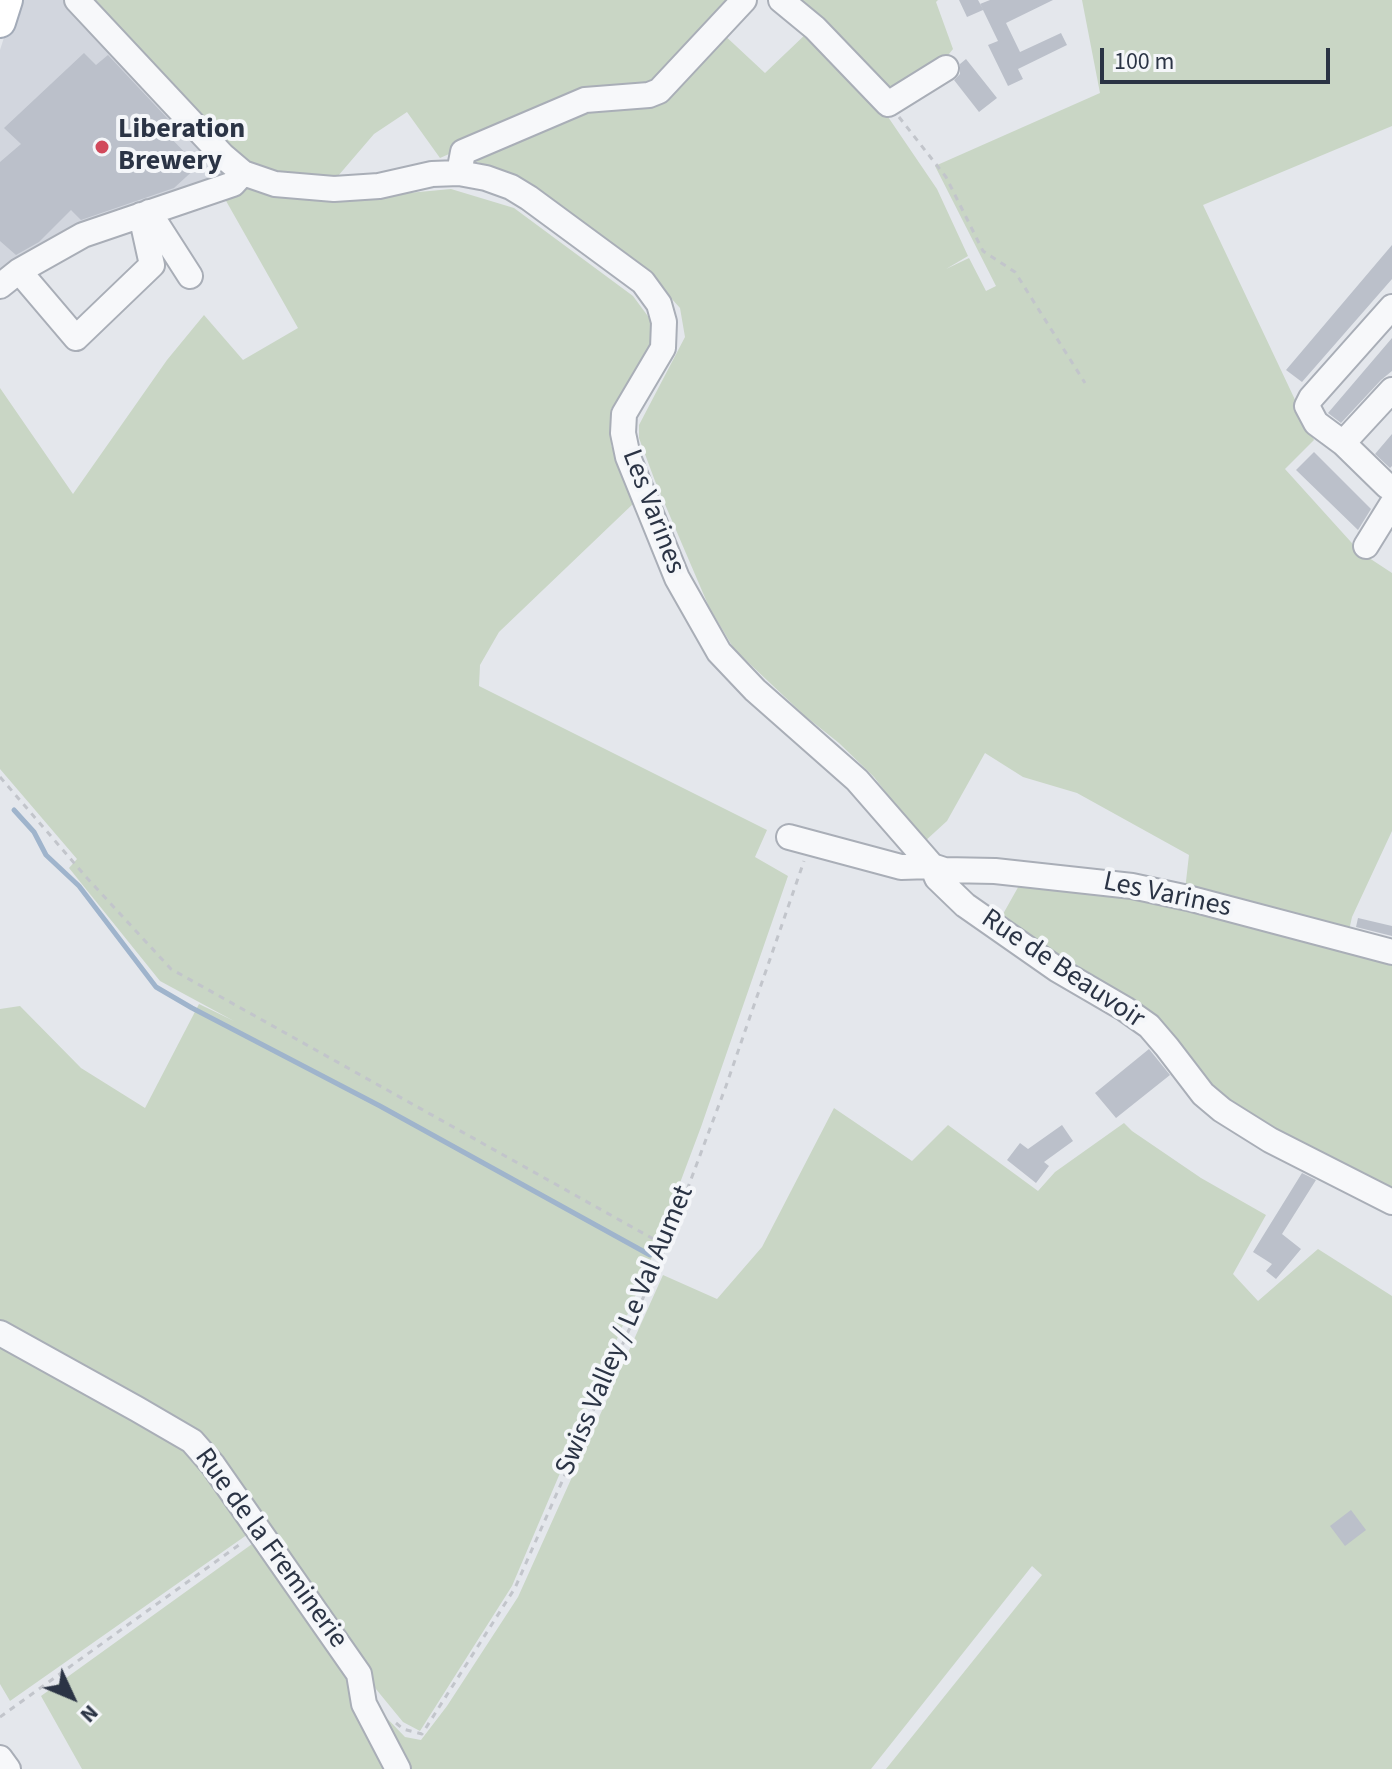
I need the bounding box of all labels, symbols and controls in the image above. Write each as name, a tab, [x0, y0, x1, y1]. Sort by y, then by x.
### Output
scale bar	[1104, 32, 1334, 82]
text: 100 m	[1114, 44, 1174, 79]
place label: Liberation Brewery	[118, 114, 245, 180]
marker: Liberation Brewery	[93, 138, 111, 156]
street label: Les Varines	[613, 445, 691, 579]
street label: Les Varines	[1100, 866, 1234, 926]
street label: Rue de Beauvoir	[974, 903, 1150, 1037]
street label: Swiss Valley / Le Val Aumet	[550, 1181, 702, 1481]
street label: Rue de la Freminerie	[186, 1442, 354, 1656]
north arrow	[32, 1657, 112, 1737]
text: N	[73, 1697, 106, 1730]

